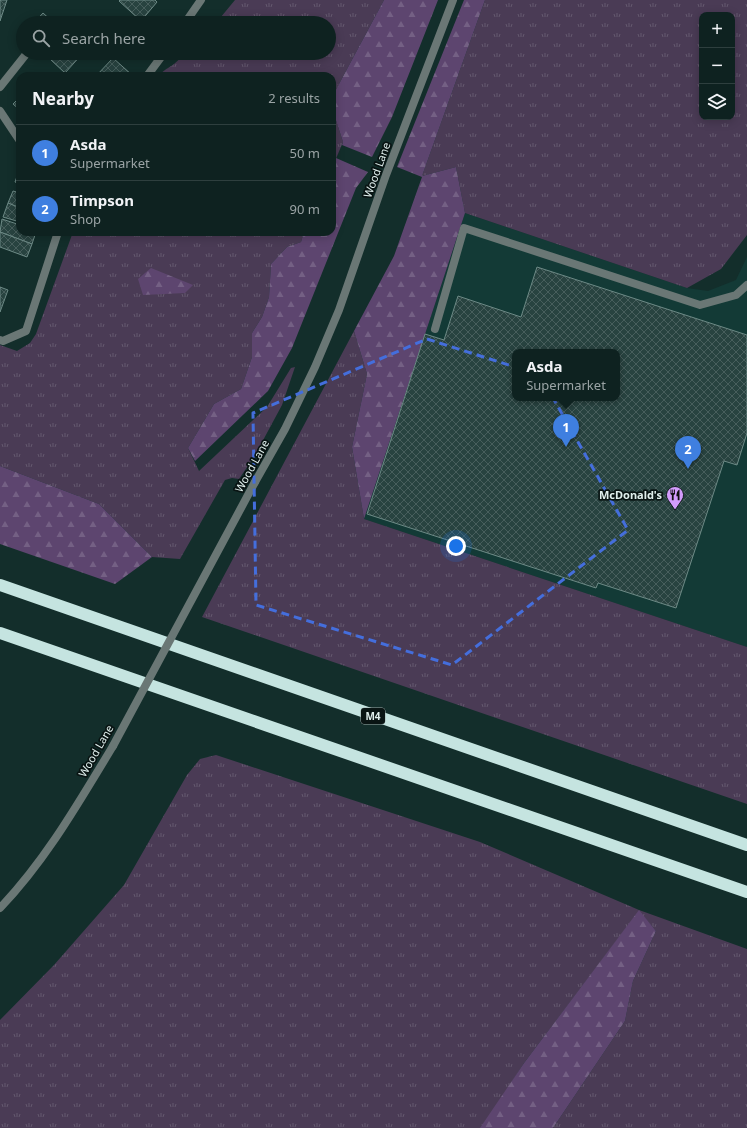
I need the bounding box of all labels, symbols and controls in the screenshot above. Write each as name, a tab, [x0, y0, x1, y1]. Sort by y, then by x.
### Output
map controls	[699, 12, 735, 120]
button: +	[699, 12, 735, 48]
search box	[16, 16, 336, 60]
icon: search	[30, 27, 52, 49]
text: Search here	[62, 28, 145, 48]
button: −	[699, 48, 735, 84]
button: layers	[699, 84, 735, 120]
text: Nearby	[32, 87, 94, 110]
text: 2 results	[268, 89, 320, 107]
text: Asda	[70, 134, 106, 154]
street label: Wood Lane	[360, 140, 393, 200]
text: 1	[41, 144, 49, 162]
text: 50 m	[290, 144, 320, 162]
text: Supermarket	[70, 154, 150, 172]
text: Timpson	[70, 190, 134, 210]
text: 2	[41, 200, 49, 218]
text: 90 m	[290, 200, 320, 218]
text: Shop	[70, 210, 101, 228]
popup	[512, 349, 620, 401]
text: Asda	[526, 356, 563, 376]
text: Supermarket	[526, 376, 606, 394]
pin: 1	[553, 414, 579, 447]
pin: 2	[675, 436, 701, 469]
street label: Wood Lane	[231, 437, 272, 495]
restaurant icon: McDonald's	[665, 485, 685, 510]
place label: McDonald's	[599, 487, 662, 502]
your location	[446, 536, 466, 556]
road number: M4	[361, 708, 385, 724]
street label: Wood Lane	[75, 722, 117, 780]

